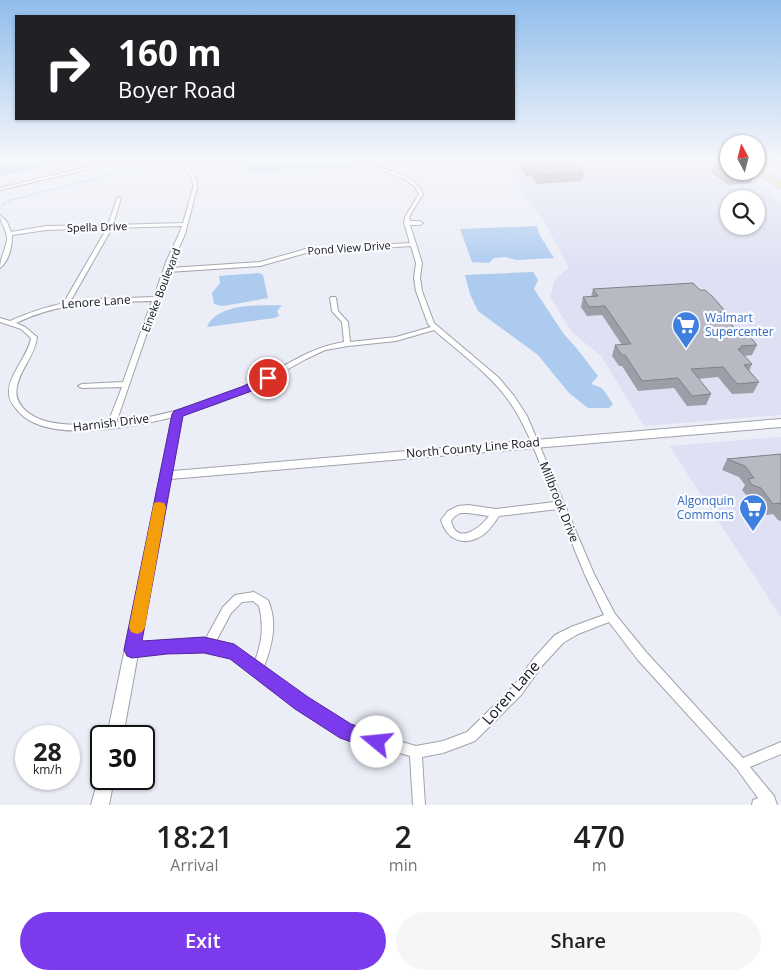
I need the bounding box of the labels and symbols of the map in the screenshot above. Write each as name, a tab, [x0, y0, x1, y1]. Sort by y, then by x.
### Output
north arrow	[720, 135, 765, 180]
street label: Spella Drive	[67, 218, 127, 235]
street label: Pond View Drive	[307, 237, 391, 258]
street label: Eineke Boulevard	[138, 246, 183, 334]
street label: Lenore Lane	[61, 291, 131, 312]
place label: Walmart Supercenter	[705, 309, 774, 340]
supermarket icon: Walmart Supercenter	[671, 310, 701, 349]
pin	[247, 357, 289, 399]
street label: Harnish Drive	[72, 409, 150, 436]
street label: North County Line Road	[405, 433, 540, 462]
street label: Millbrook Drive	[536, 459, 583, 545]
place label: Algonquin Commons	[677, 492, 734, 523]
supermarket icon: Algonquin Commons	[738, 493, 768, 532]
street label: Loren Lane	[477, 656, 543, 728]
position arrow	[350, 715, 402, 767]
speed limit sign: 30	[90, 725, 155, 790]

